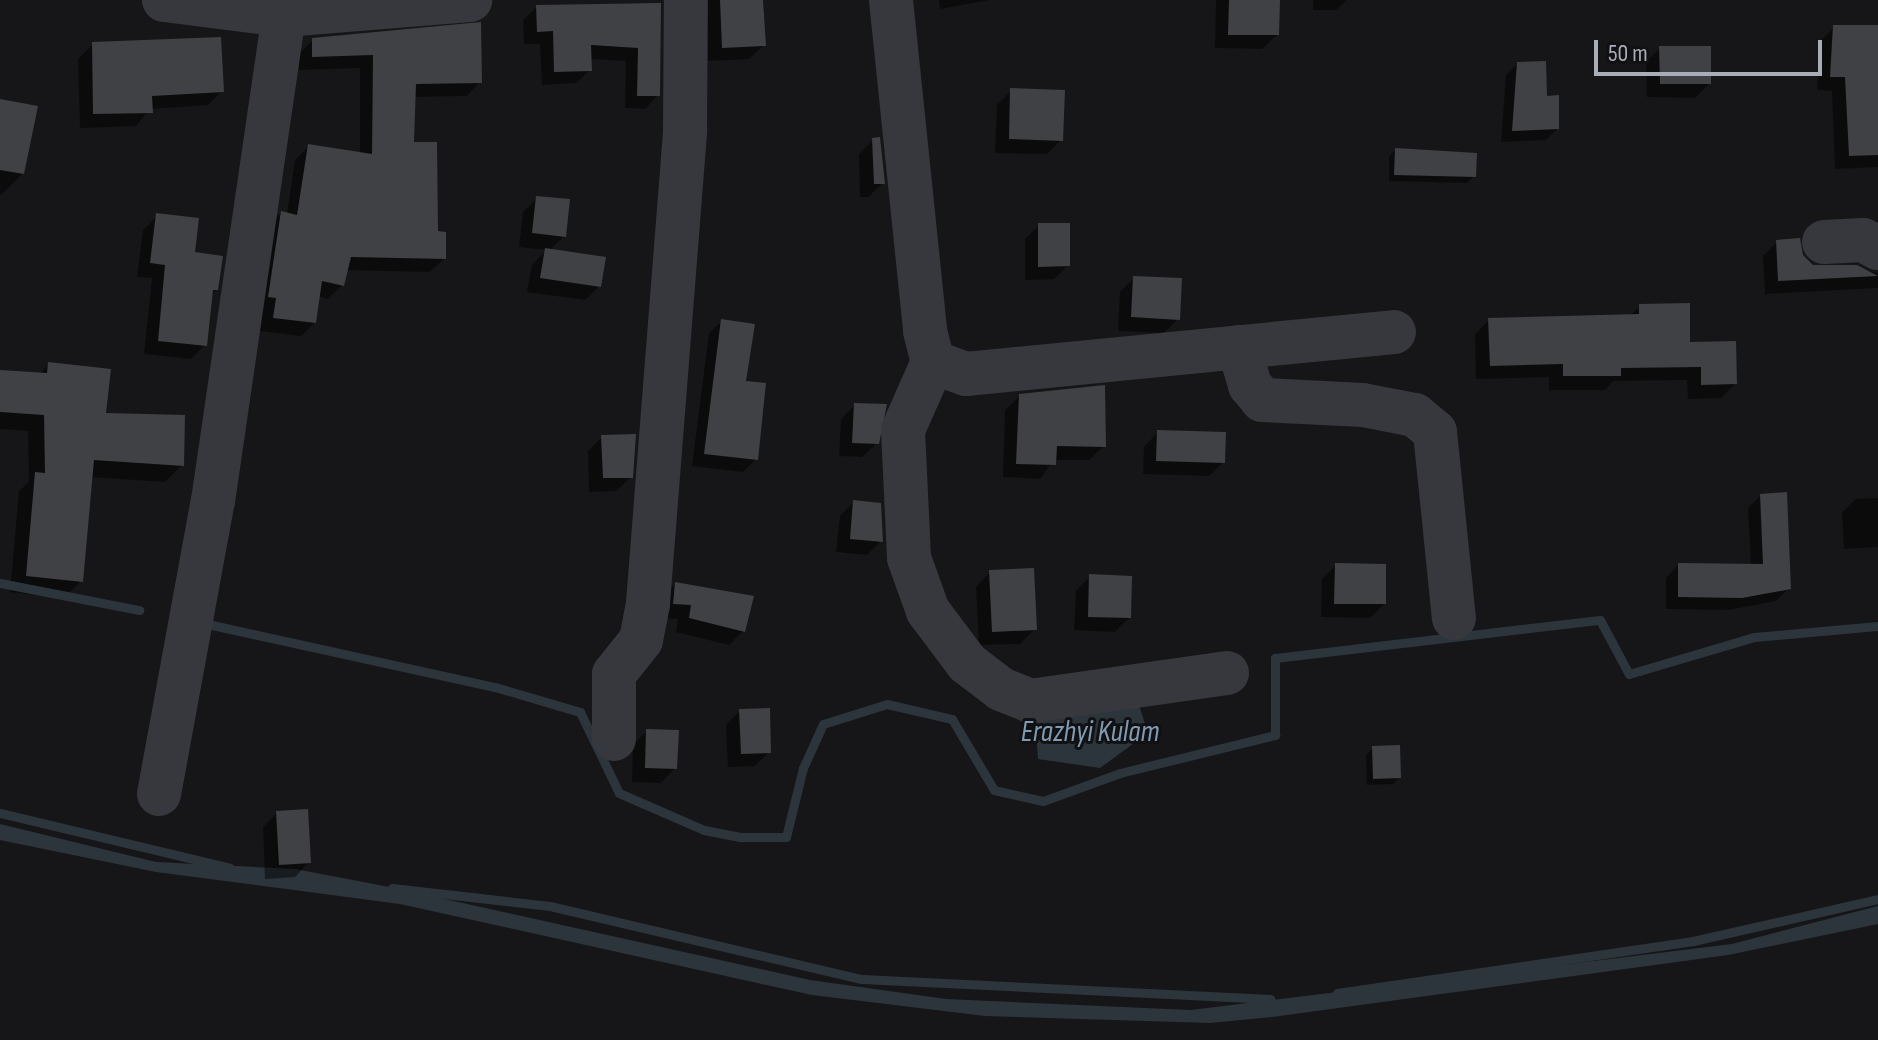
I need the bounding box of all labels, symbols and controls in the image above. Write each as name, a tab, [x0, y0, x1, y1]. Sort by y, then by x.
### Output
scale bar	[1598, 24, 1826, 74]
text: 50 m	[1608, 39, 1648, 68]
water label: Erazhyi Kulam	[1021, 714, 1159, 750]

